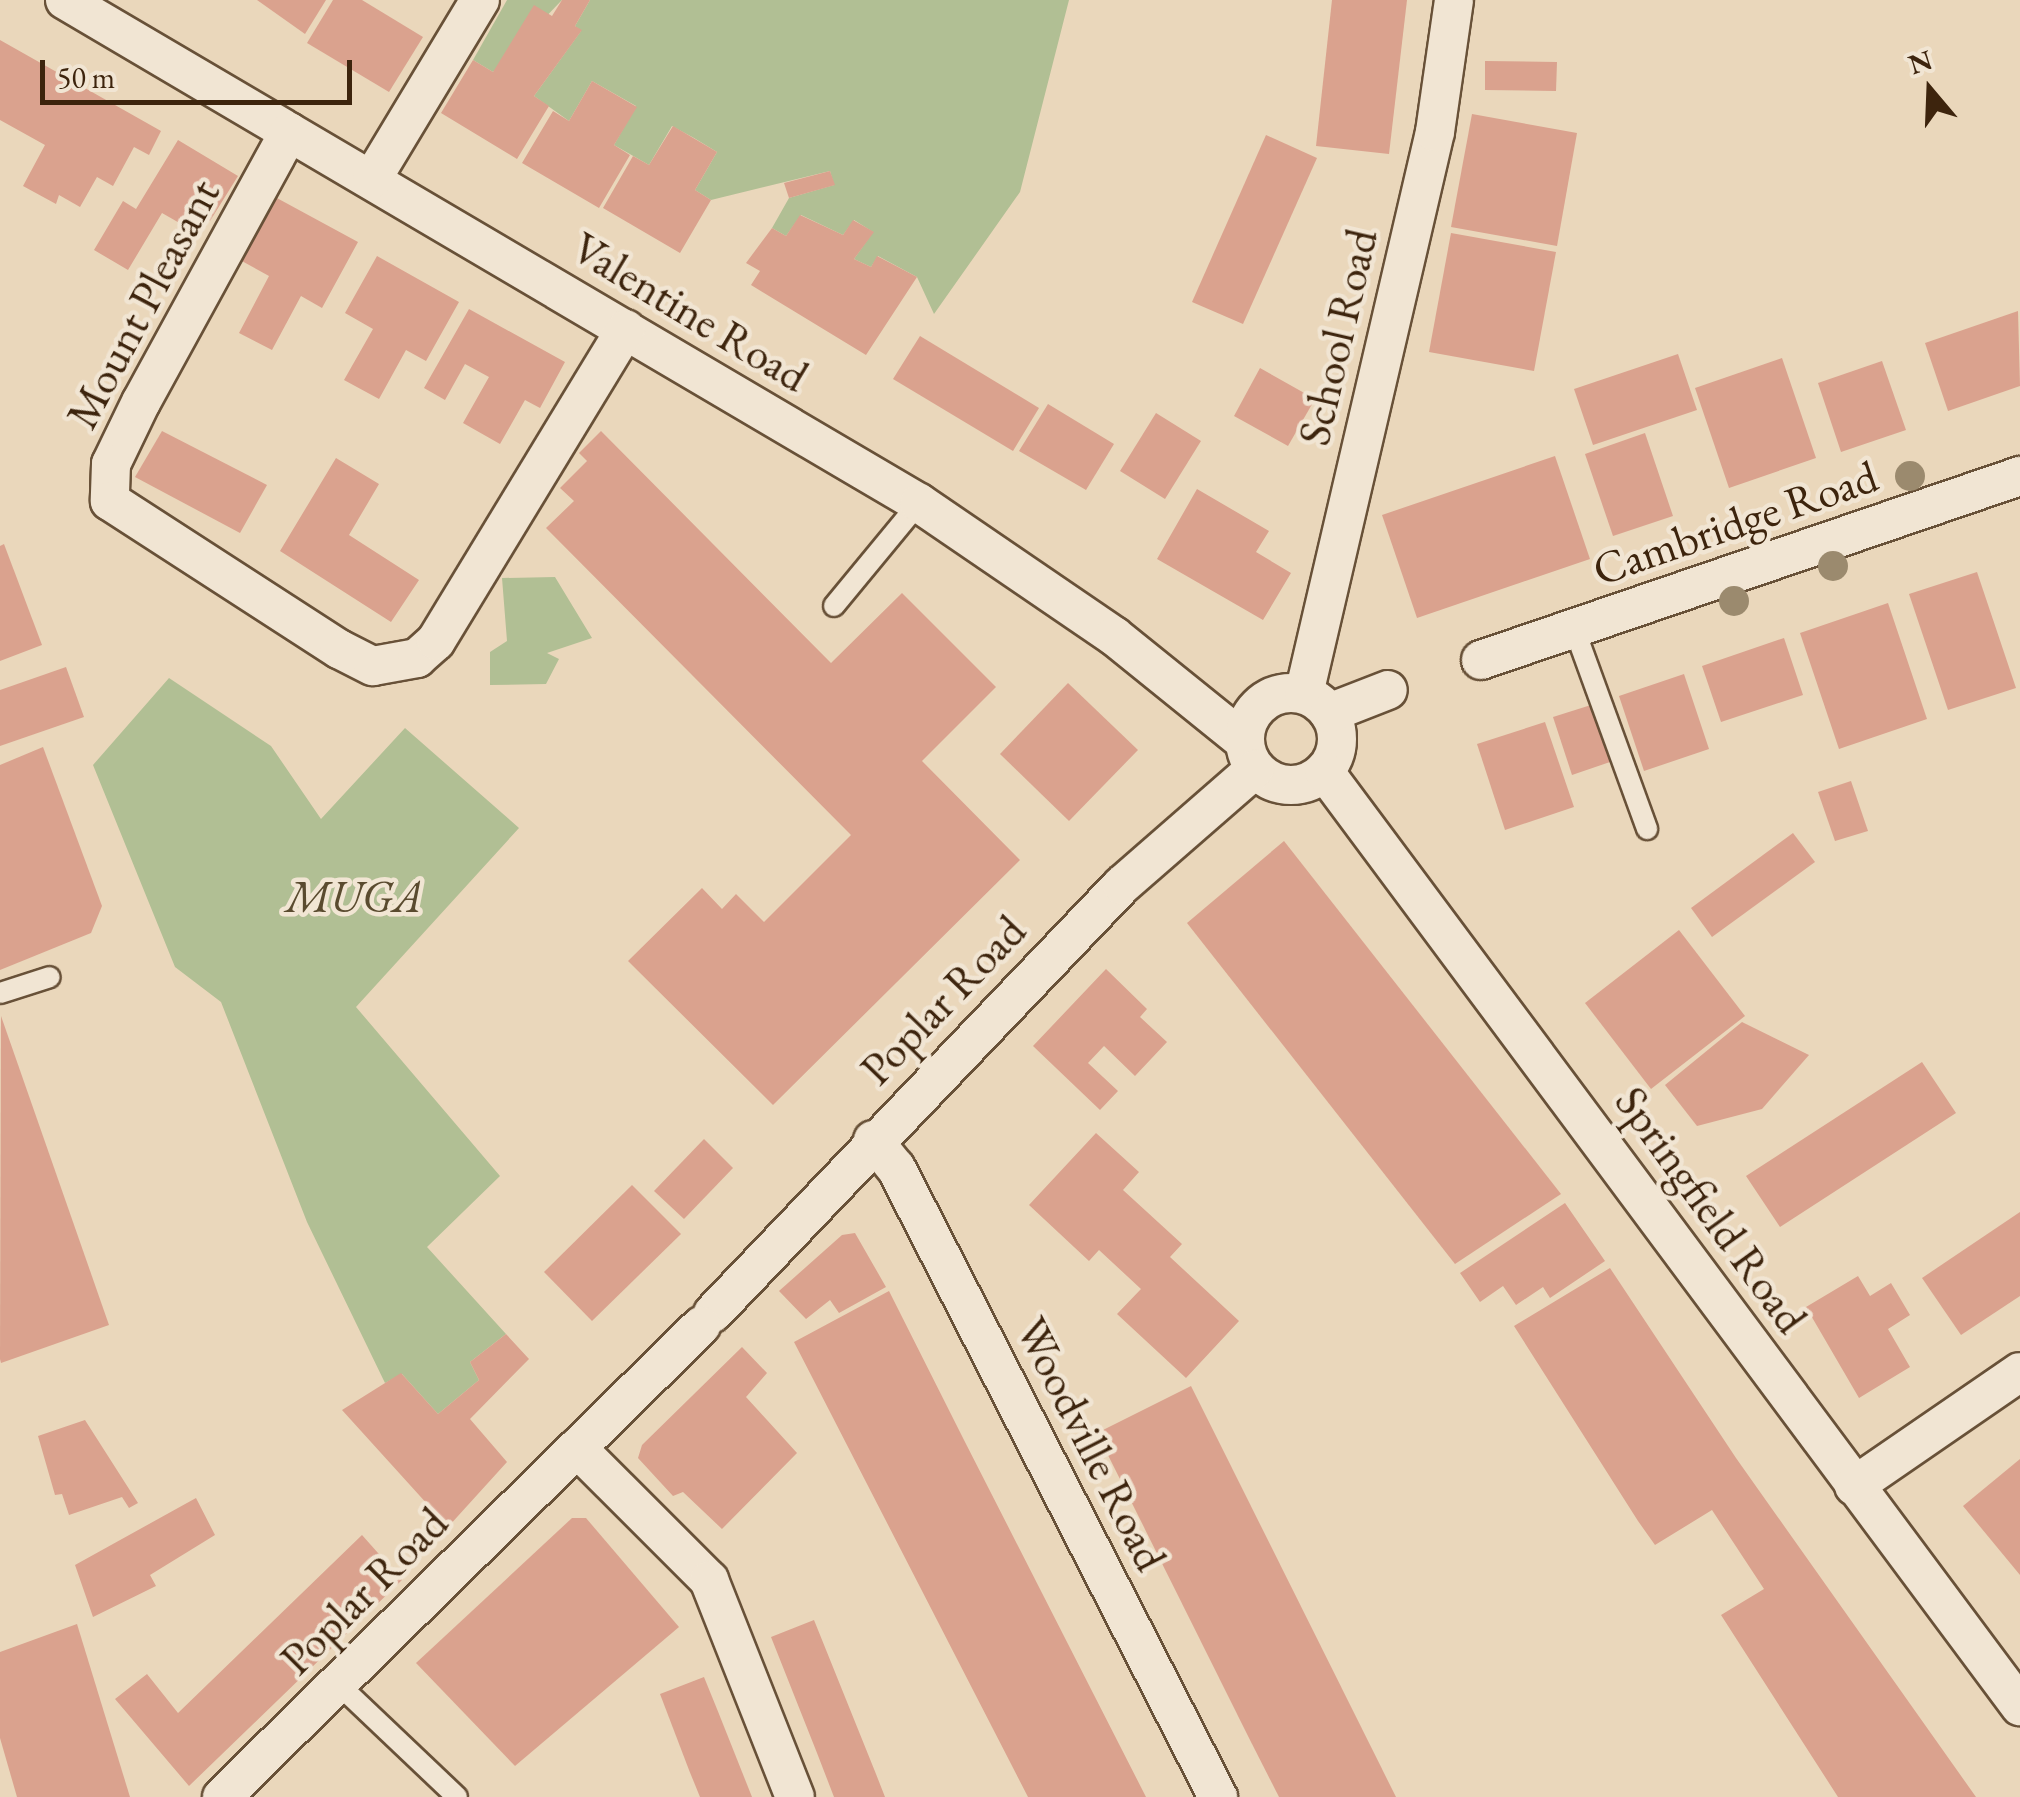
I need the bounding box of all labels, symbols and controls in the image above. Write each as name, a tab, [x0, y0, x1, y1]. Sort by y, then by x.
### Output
scale bar	[45, 40, 358, 102]
north arrow	[1880, 40, 1980, 140]
text: N	[1904, 41, 1937, 82]
text: 50 m	[57, 58, 115, 97]
street label: Mount Pleasant	[55, 170, 231, 438]
street label: Valentine Road	[562, 220, 818, 404]
street label: School Road	[1287, 224, 1389, 450]
street label: Cambridge Road	[1586, 449, 1884, 597]
park label: MUGA	[286, 870, 422, 924]
street label: Poplar Road	[849, 904, 1037, 1096]
street label: Springfield Road	[1604, 1076, 1818, 1344]
street label: Woodville Road	[1004, 1308, 1178, 1580]
street label: Poplar Road	[269, 1496, 459, 1686]

